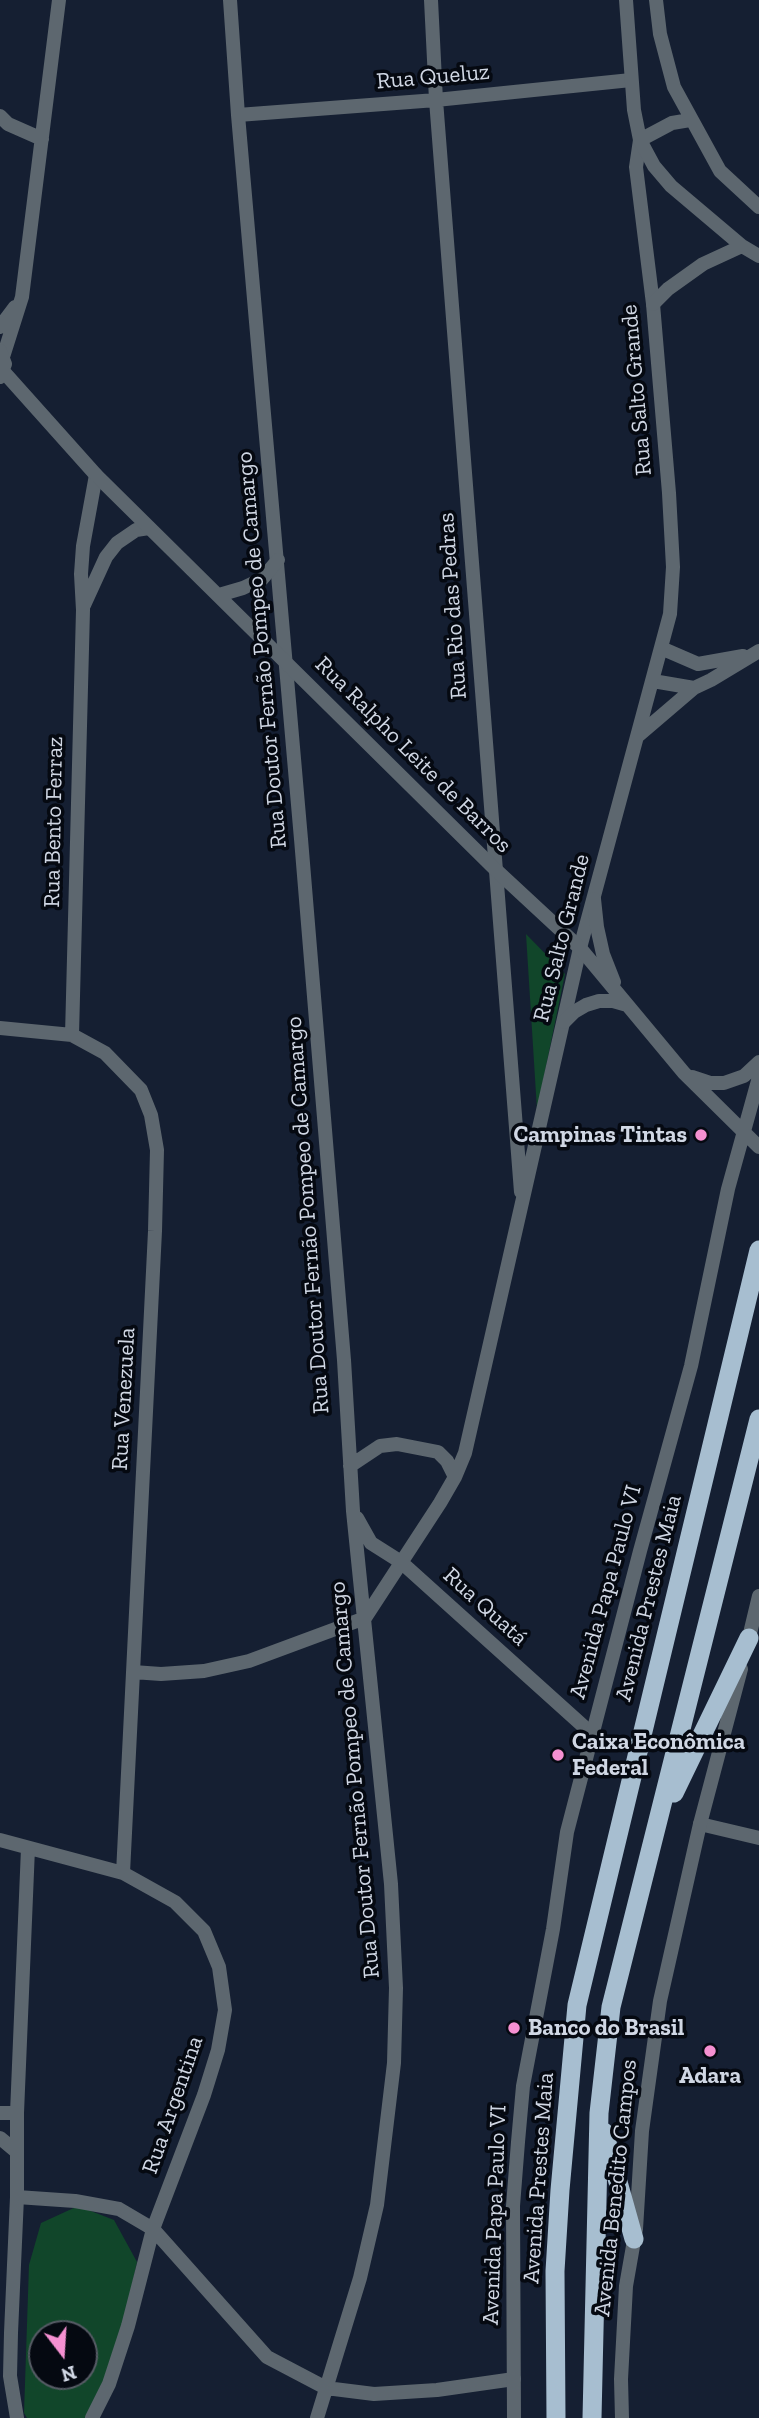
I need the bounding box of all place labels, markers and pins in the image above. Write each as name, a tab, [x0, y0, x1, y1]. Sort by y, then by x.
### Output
place label: Campinas Tintas	[513, 1121, 687, 1149]
marker: Campinas Tintas	[693, 1127, 709, 1143]
place label: Caixa Econômica Federal	[572, 1728, 745, 1782]
marker: Caixa Econômica Federal	[550, 1747, 566, 1763]
place label: Banco do Brasil	[528, 2014, 684, 2042]
marker: Banco do Brasil	[506, 2020, 522, 2036]
marker: Adara	[702, 2043, 718, 2059]
place label: Adara	[679, 2062, 741, 2090]

